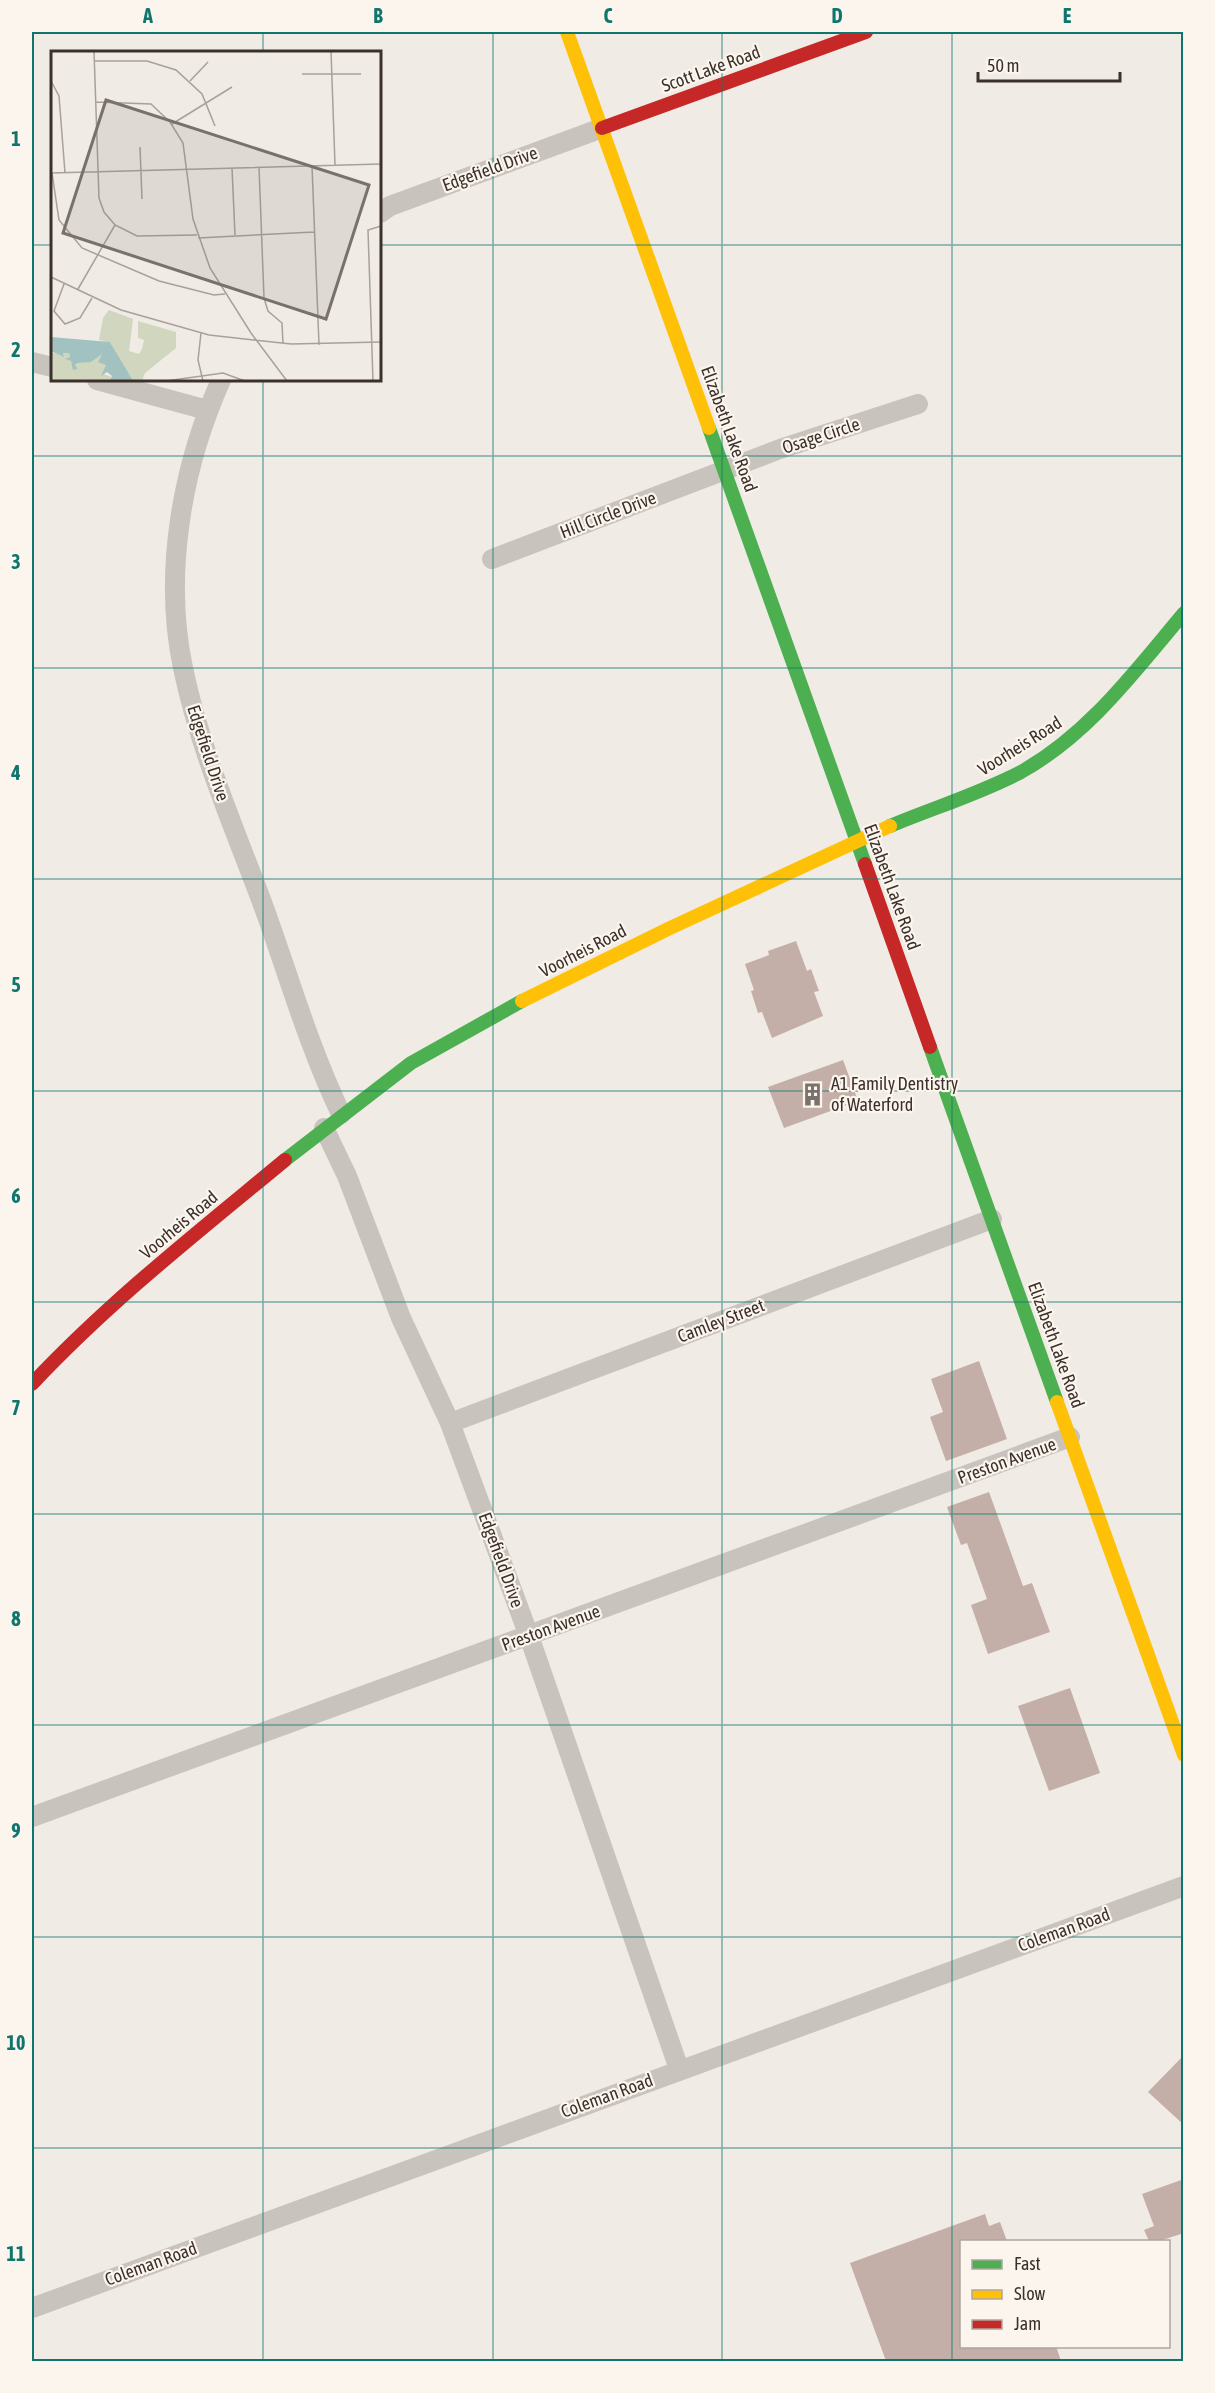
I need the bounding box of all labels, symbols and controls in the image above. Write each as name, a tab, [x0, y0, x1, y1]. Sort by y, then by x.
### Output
text: A	[142, 4, 153, 27]
text: B	[373, 4, 383, 27]
text: C	[604, 4, 613, 27]
text: D	[831, 4, 843, 27]
text: E	[1063, 4, 1072, 27]
street label: Scott Lake Road	[659, 41, 763, 96]
scale bar	[978, 45, 1120, 83]
inset map	[51, 51, 381, 381]
text: 50 m	[987, 55, 1019, 76]
text: 1	[11, 127, 21, 150]
street label: Edgefield Drive	[439, 142, 540, 195]
text: 2	[11, 338, 21, 361]
street label: Elizabeth Lake Road	[697, 363, 762, 495]
street label: Osage Circle	[779, 413, 862, 458]
street label: Hill Circle Drive	[557, 487, 659, 542]
text: 3	[11, 550, 21, 573]
street label: Edgefield Drive	[183, 702, 234, 803]
street label: Voorheis Road	[974, 712, 1065, 780]
text: 4	[10, 761, 21, 784]
street label: Elizabeth Lake Road	[860, 821, 925, 953]
street label: Voorheis Road	[536, 920, 630, 981]
text: 5	[11, 973, 21, 996]
place label: A1 Family Dentistry of Waterford	[831, 1073, 958, 1115]
building icon: A1 Family Dentistry of Waterford	[800, 1081, 826, 1107]
text: 6	[11, 1184, 21, 1207]
street label: Voorheis Road	[136, 1186, 222, 1263]
street label: Elizabeth Lake Road	[1024, 1279, 1089, 1411]
street label: Camley Street	[674, 1294, 767, 1347]
text: 7	[11, 1396, 21, 1419]
street label: Preston Avenue	[955, 1433, 1059, 1488]
street label: Edgefield Drive	[475, 1509, 528, 1610]
street label: Preston Avenue	[499, 1600, 603, 1655]
text: 8	[11, 1607, 21, 1630]
text: 9	[11, 1819, 21, 1842]
street label: Coleman Road	[1015, 1903, 1113, 1956]
text: 10	[7, 2031, 25, 2054]
street label: Coleman Road	[558, 2069, 656, 2122]
street label: Coleman Road	[102, 2237, 200, 2290]
legend	[960, 2240, 1170, 2348]
text: 11	[7, 2242, 25, 2265]
text: Fast	[1014, 2253, 1041, 2274]
text: Slow	[1014, 2283, 1045, 2304]
text: Jam	[1014, 2313, 1041, 2334]

